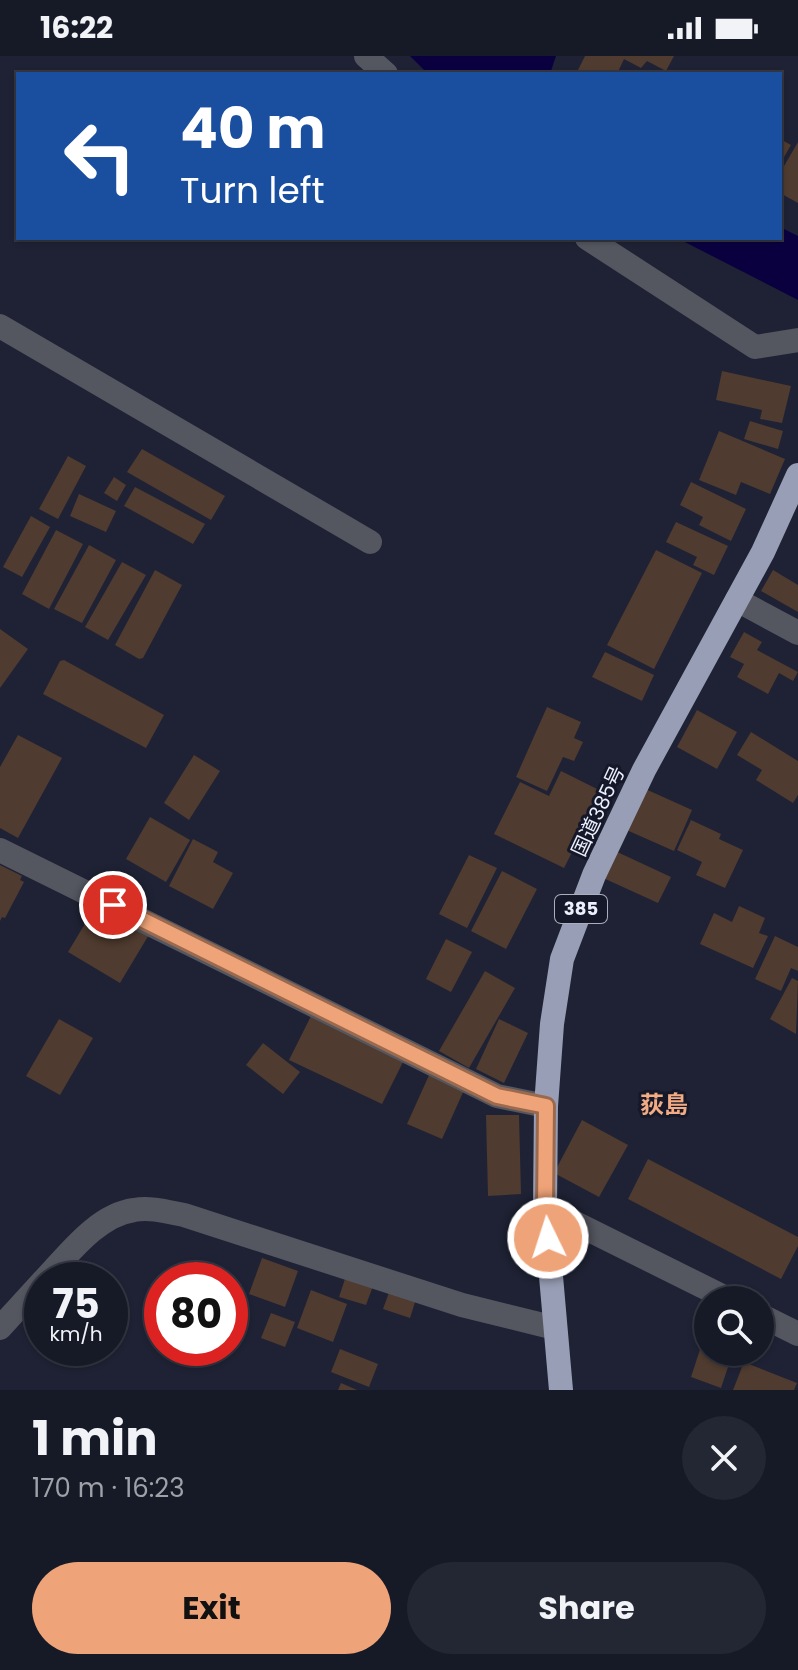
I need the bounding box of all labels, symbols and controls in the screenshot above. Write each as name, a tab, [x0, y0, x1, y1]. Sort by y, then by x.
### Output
text: 16:22	[40, 6, 113, 49]
text: 40 m	[180, 89, 326, 168]
icon: left	[48, 104, 152, 208]
text: Turn left	[180, 165, 325, 216]
street label: 国道385号	[565, 761, 631, 861]
pin	[79, 871, 147, 939]
icon: arrive	[91, 883, 135, 927]
road number: 385	[555, 895, 607, 923]
district label: 荻島	[640, 1088, 688, 1121]
position arrow	[506, 1196, 590, 1280]
speed limit sign: 80	[144, 1262, 248, 1366]
text: 75	[52, 1276, 100, 1332]
map controls	[694, 1286, 774, 1366]
button: search	[694, 1286, 774, 1366]
text: km/h	[49, 1320, 103, 1348]
text: 1 min	[32, 1405, 158, 1472]
button: close	[682, 1416, 766, 1500]
text: 170 m · 16:23	[32, 1470, 185, 1506]
button: Exit	[32, 1562, 391, 1654]
button: Share	[407, 1562, 766, 1654]

